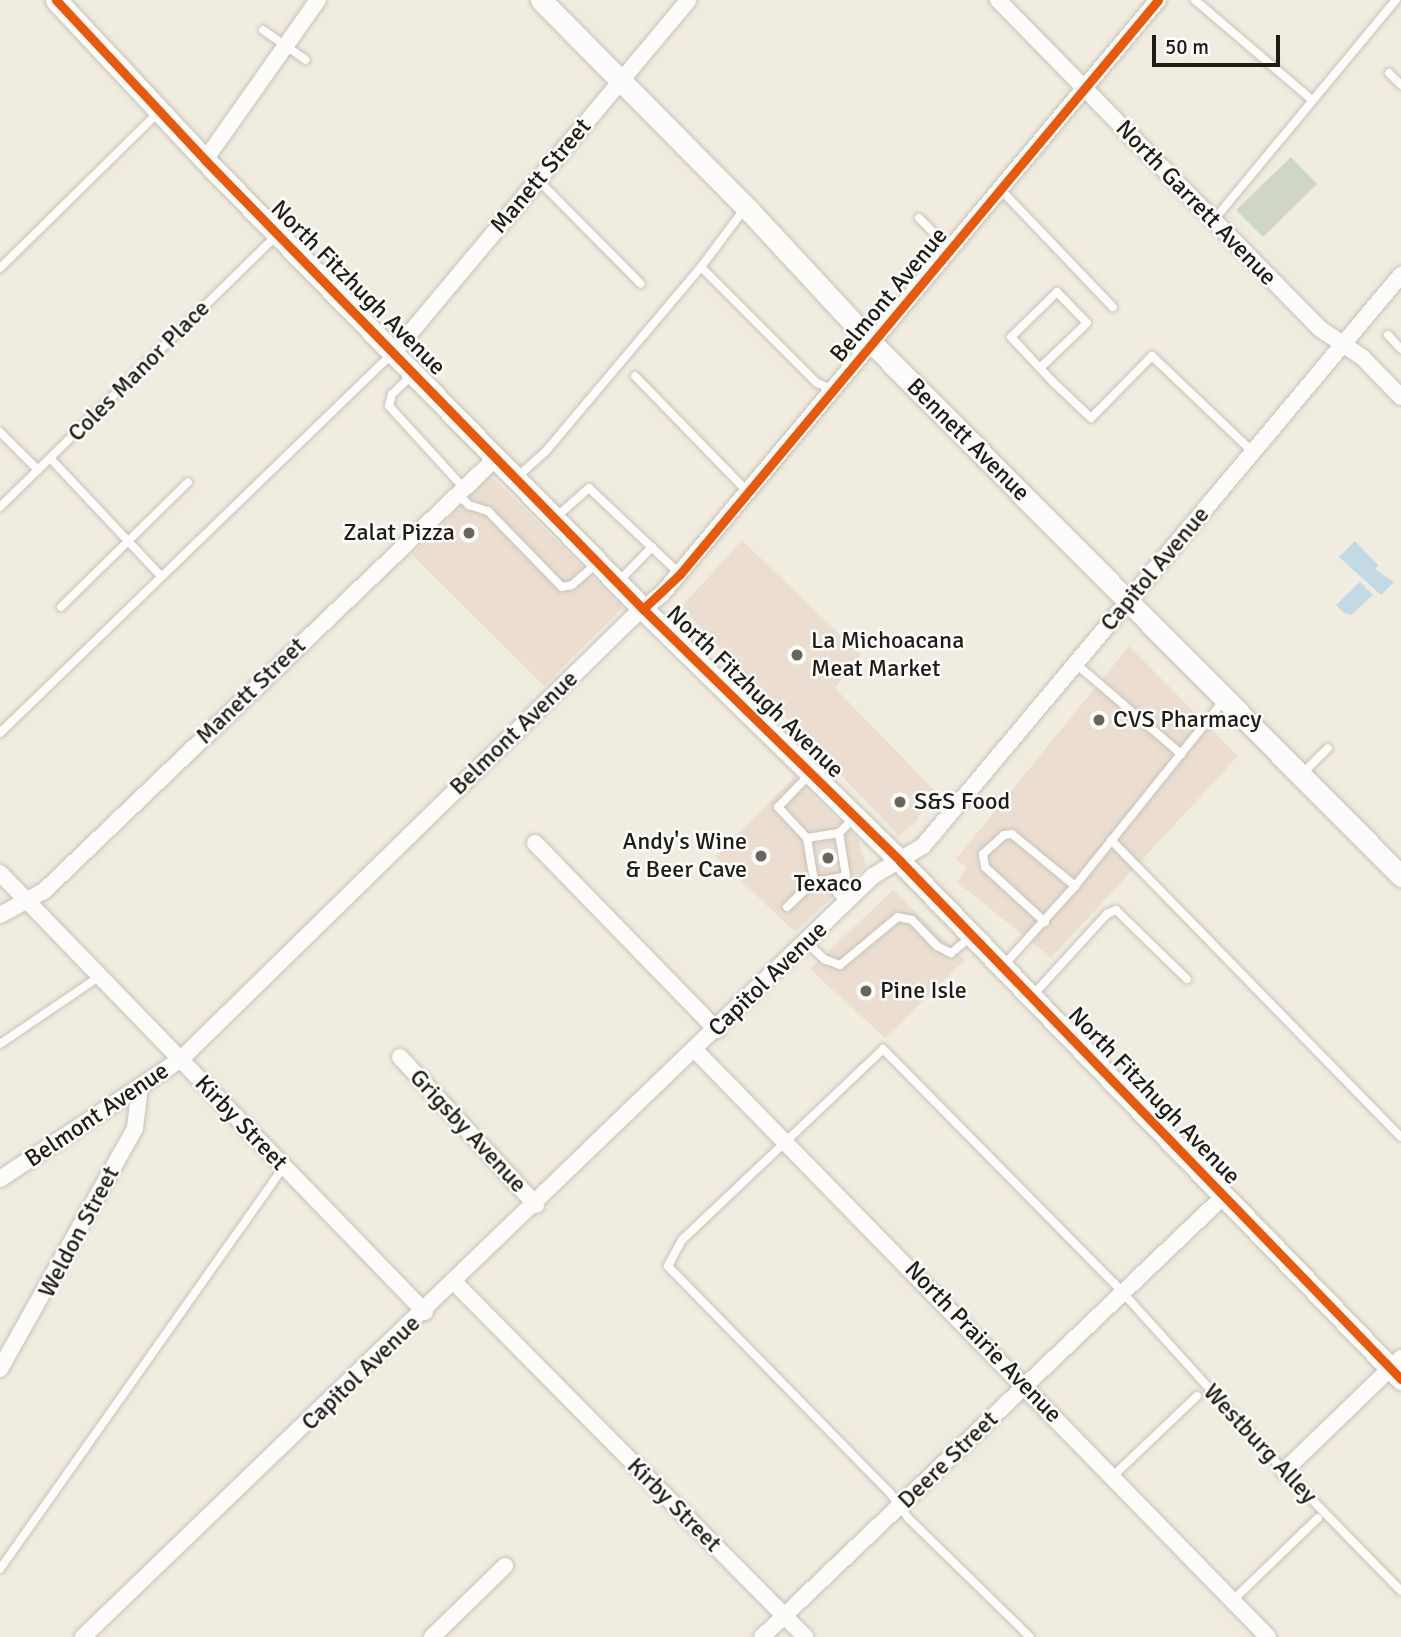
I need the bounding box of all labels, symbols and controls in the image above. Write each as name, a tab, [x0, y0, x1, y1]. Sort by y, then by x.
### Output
scale bar	[1156, 21, 1284, 65]
text: 50 m	[1165, 34, 1209, 60]
street label: Manett Street	[485, 113, 597, 239]
street label: North Garrett Avenue	[1110, 114, 1282, 292]
street label: North Fitzhugh Avenue	[265, 195, 451, 381]
street label: Belmont Avenue	[824, 222, 954, 368]
street label: Coles Manor Place	[62, 294, 216, 448]
street label: Bennett Avenue	[901, 373, 1035, 507]
street label: Capitol Avenue	[1095, 501, 1215, 637]
place label: Zalat Pizza	[343, 519, 455, 547]
marker: Zalat Pizza	[461, 525, 477, 541]
street label: North Fitzhugh Avenue	[660, 600, 850, 784]
place label: La Michoacana Meat Market	[811, 627, 964, 683]
street label: Manett Street	[190, 632, 312, 750]
marker: La Michoacana Meat Market	[789, 647, 805, 663]
street label: Belmont Avenue	[444, 665, 584, 801]
place label: CVS Pharmacy	[1113, 706, 1262, 734]
marker: CVS Pharmacy	[1091, 712, 1107, 728]
place label: S&S Food	[914, 788, 1010, 816]
marker: S&S Food	[892, 794, 908, 810]
place label: Andy's Wine & Beer Cave	[623, 828, 747, 884]
marker: Andy's Wine & Beer Cave	[753, 848, 769, 864]
marker: Texaco	[820, 850, 836, 866]
place label: Texaco	[794, 870, 862, 898]
street label: Capitol Avenue	[703, 915, 833, 1043]
place label: Pine Isle	[880, 977, 967, 1005]
marker: Pine Isle	[858, 983, 874, 999]
street label: North Fitzhugh Avenue	[1062, 1001, 1246, 1191]
street label: Belmont Avenue	[20, 1056, 174, 1174]
street label: Grigsby Avenue	[403, 1063, 533, 1199]
street label: Kirby Street	[188, 1069, 294, 1177]
street label: Weldon Street	[32, 1161, 126, 1303]
street label: North Prairie Avenue	[898, 1255, 1068, 1429]
street label: Capitol Avenue	[296, 1309, 426, 1437]
street label: Westburg Alley	[1197, 1378, 1323, 1510]
street label: Deere Street	[892, 1405, 1004, 1515]
street label: Kirby Street	[621, 1452, 727, 1558]

